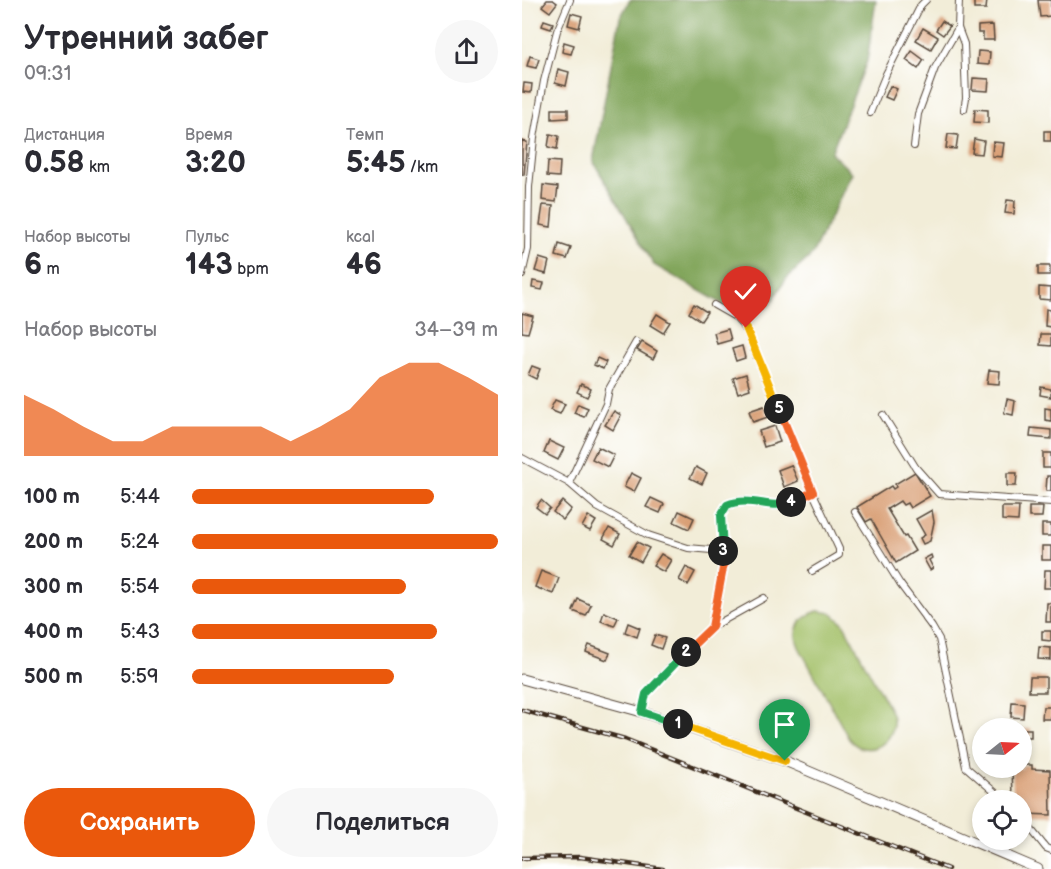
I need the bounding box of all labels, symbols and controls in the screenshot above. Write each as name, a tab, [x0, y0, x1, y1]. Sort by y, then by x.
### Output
text: Утренний забег	[24, 19, 269, 59]
button: share	[435, 20, 498, 83]
text: 09:31	[24, 62, 71, 86]
text: Дистанция	[24, 126, 105, 145]
text: Время	[185, 126, 233, 145]
text: Темп	[346, 126, 384, 145]
text: 0.58	[24, 145, 85, 181]
text: 3:20	[185, 145, 246, 181]
text: 5:45	[346, 145, 406, 181]
text: km	[85, 158, 110, 177]
text: /km	[406, 158, 438, 177]
text: Набор высоты	[24, 228, 131, 247]
text: Пульс	[185, 228, 229, 247]
text: kcal	[346, 228, 375, 247]
text: 6	[24, 247, 42, 283]
text: 143	[185, 247, 233, 283]
text: 46	[346, 247, 382, 283]
text: m	[42, 260, 60, 279]
text: bpm	[233, 260, 269, 279]
pin	[720, 266, 771, 328]
icon: check	[729, 275, 762, 308]
text: Набор высоты	[24, 318, 157, 342]
text: 34–39 m	[415, 318, 498, 342]
pin: 5	[764, 394, 794, 424]
text: 5	[774, 399, 784, 418]
text: 100 m	[24, 485, 80, 509]
text: 5:44	[120, 485, 160, 509]
pin: 4	[776, 487, 806, 517]
text: 4	[786, 492, 796, 511]
text: 200 m	[24, 530, 83, 554]
text: 5:24	[120, 530, 159, 554]
pin: 3	[708, 536, 738, 566]
text: 3	[718, 541, 728, 560]
text: 300 m	[24, 575, 83, 599]
text: 5:54	[120, 575, 159, 599]
text: 400 m	[24, 620, 83, 644]
text: 5:43	[120, 620, 160, 644]
pin: 2	[671, 637, 701, 667]
text: 2	[681, 642, 691, 661]
text: 500 m	[24, 665, 83, 689]
text: 5:59	[120, 665, 159, 689]
pin	[759, 699, 810, 761]
icon: arrive	[768, 708, 801, 741]
pin: 1	[663, 709, 693, 739]
text: 1	[675, 714, 681, 733]
north arrow	[972, 718, 1032, 778]
map controls	[972, 718, 1032, 850]
button: Сохранить	[24, 788, 255, 857]
button: Поделиться	[267, 788, 498, 857]
button: locate	[972, 790, 1032, 850]

